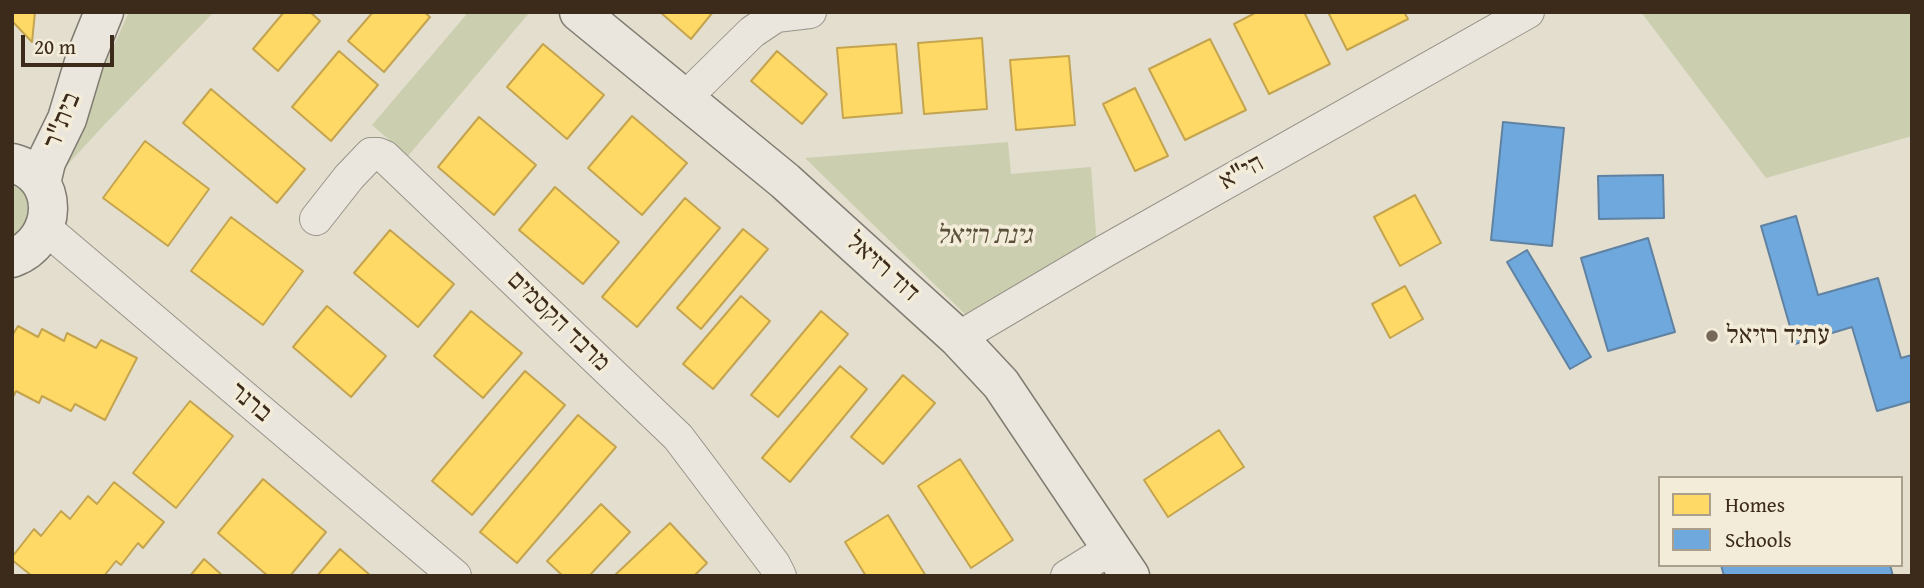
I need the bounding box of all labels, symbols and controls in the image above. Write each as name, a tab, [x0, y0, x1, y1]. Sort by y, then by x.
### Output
scale bar	[24, 21, 117, 65]
text: 20 m	[34, 31, 76, 62]
street label: בית"ר	[38, 88, 88, 154]
street label: הי"א	[1214, 148, 1270, 198]
park label: גינת רזיאל	[936, 220, 1032, 252]
street label: דוד רזיאל	[839, 227, 925, 309]
street label: מרבד הקסמים	[500, 265, 616, 379]
place label: עתיד רזיאל	[1726, 320, 1830, 352]
marker: עתיד רזיאל	[1704, 328, 1720, 344]
street label: ברנר	[223, 376, 277, 430]
legend	[1658, 476, 1903, 567]
text: Homes	[1725, 489, 1785, 520]
text: Schools	[1725, 524, 1792, 555]

